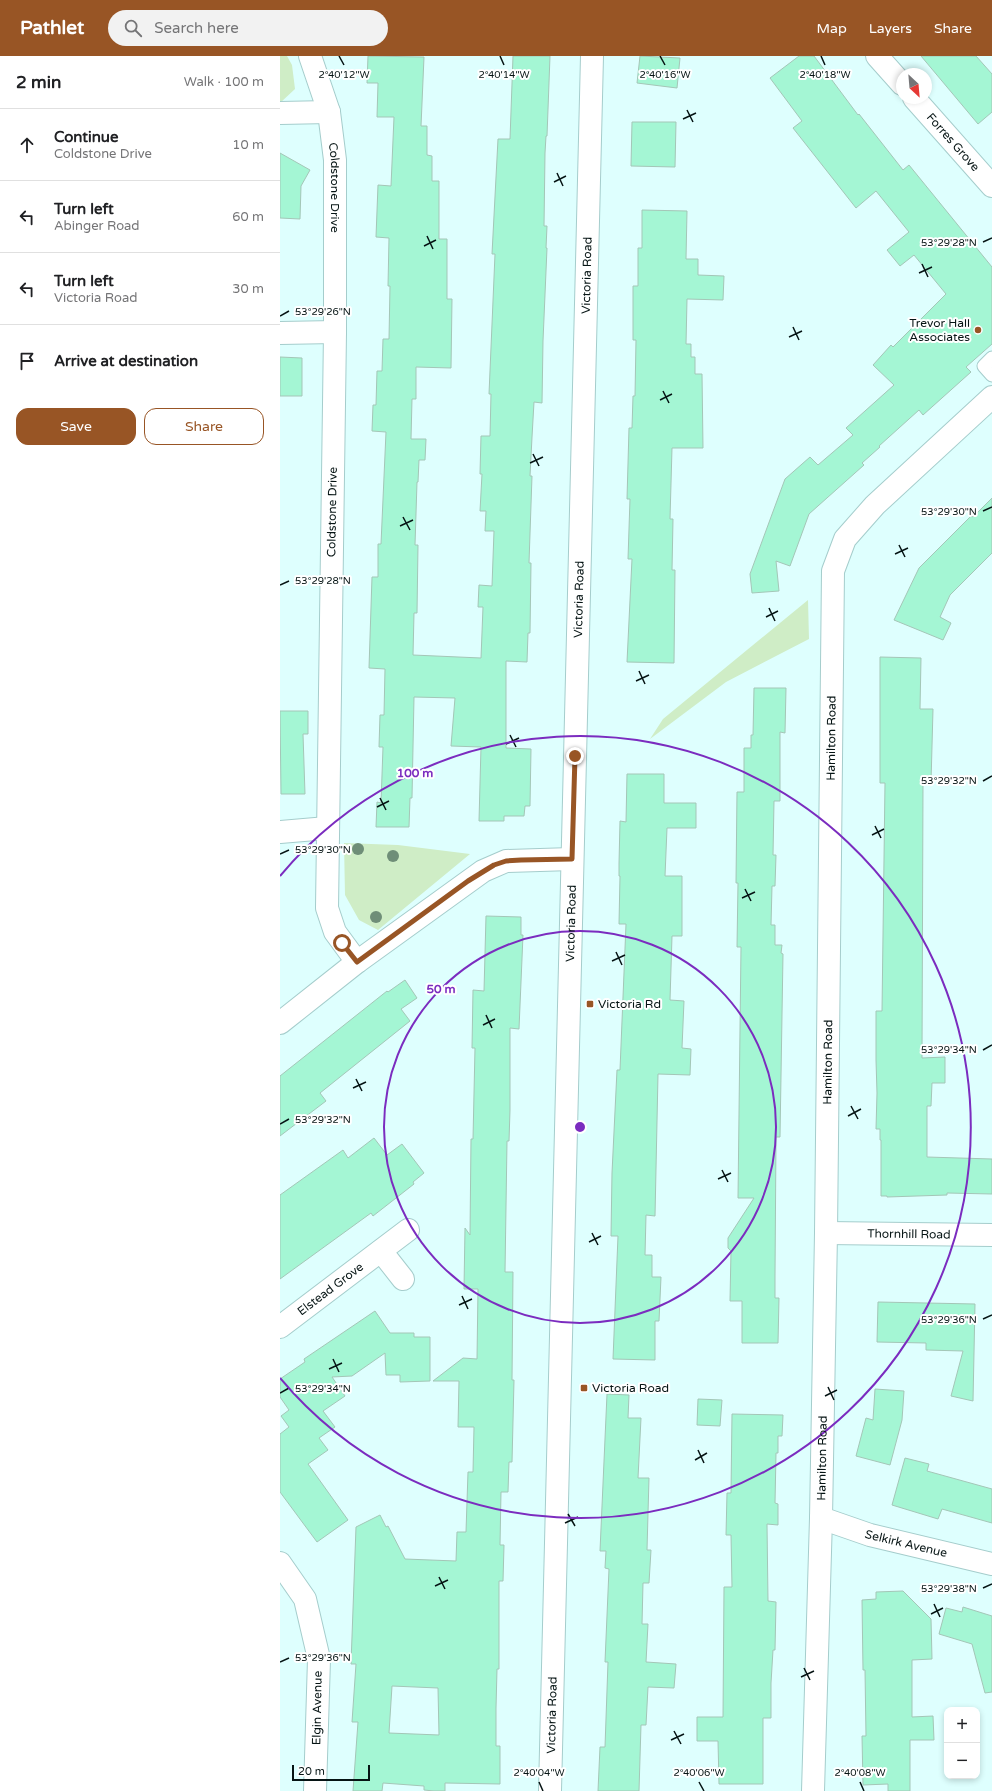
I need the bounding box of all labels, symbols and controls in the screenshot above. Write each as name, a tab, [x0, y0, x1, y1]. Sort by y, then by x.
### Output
search box	[108, 10, 388, 46]
text: Pathlet	[20, 17, 84, 39]
icon: search	[122, 17, 144, 39]
text: Search here	[154, 19, 239, 37]
text: Map	[817, 20, 847, 37]
text: Layers	[869, 20, 912, 37]
text: Share	[934, 20, 972, 37]
north arrow	[896, 68, 932, 104]
text: 2°40'12"W	[318, 69, 370, 81]
text: 2°40'14"W	[478, 69, 530, 81]
text: 2°40'16"W	[639, 69, 691, 81]
text: 2°40'18"W	[799, 69, 851, 81]
text: 2 min	[16, 72, 61, 93]
text: Walk · 100 m	[184, 74, 264, 90]
street label: Forres Grove	[924, 110, 983, 174]
text: Continue	[54, 128, 118, 146]
icon: ahead	[16, 134, 38, 156]
text: 10 m	[232, 137, 264, 153]
street label: Coldstone Drive	[326, 142, 342, 233]
text: Coldstone Drive	[54, 146, 152, 162]
text: Turn left	[54, 200, 114, 218]
icon: left	[16, 206, 38, 228]
text: 60 m	[232, 209, 264, 225]
text: Abinger Road	[54, 218, 140, 234]
street label: Victoria Road	[579, 237, 595, 314]
text: 53°29'28"N	[921, 237, 977, 249]
text: Turn left	[54, 272, 114, 290]
icon: left	[16, 278, 38, 300]
text: 30 m	[232, 281, 264, 297]
text: Victoria Road	[54, 290, 137, 306]
text: 53°29'26"N	[295, 306, 351, 318]
place label: Trevor Hall Associates	[909, 316, 970, 344]
marker: Trevor Hall Associates	[973, 325, 983, 335]
icon: arrive	[16, 350, 38, 372]
text: Arrive at destination	[54, 352, 198, 370]
button: Save	[16, 408, 136, 445]
button: Share	[144, 408, 264, 445]
street label: Coldstone Drive	[324, 467, 340, 557]
text: 53°29'30"N	[921, 506, 977, 518]
street label: Victoria Road	[571, 561, 587, 638]
text: 53°29'28"N	[295, 575, 351, 587]
street label: Hamilton Road	[824, 695, 839, 781]
route end	[566, 747, 584, 765]
text: 100 m	[397, 766, 433, 780]
text: 53°29'32"N	[921, 775, 977, 787]
text: 53°29'30"N	[295, 844, 351, 856]
street label: Victoria Road	[563, 885, 579, 962]
route start	[333, 934, 351, 952]
text: 50 m	[426, 982, 456, 996]
place label: Victoria Rd	[598, 997, 661, 1011]
marker: Victoria Rd	[585, 999, 595, 1009]
street label: Hamilton Road	[820, 1019, 835, 1105]
text: 53°29'34"N	[921, 1044, 977, 1056]
text: 53°29'32"N	[295, 1114, 351, 1126]
centre of rings	[573, 1120, 587, 1134]
street label: Thornhill Road	[867, 1226, 951, 1242]
street label: Elstead Grove	[295, 1259, 366, 1318]
text: 53°29'36"N	[921, 1314, 977, 1326]
place label: Victoria Road	[592, 1381, 669, 1395]
text: 53°29'34"N	[295, 1383, 351, 1395]
marker: Victoria Road	[579, 1383, 589, 1393]
street label: Hamilton Road	[814, 1415, 830, 1501]
street label: Selkirk Avenue	[863, 1527, 949, 1560]
text: 53°29'38"N	[921, 1583, 977, 1595]
text: 53°29'36"N	[295, 1652, 351, 1664]
street label: Elgin Avenue	[309, 1670, 325, 1745]
street label: Victoria Road	[544, 1676, 560, 1754]
map controls	[944, 1707, 980, 1779]
button: +	[944, 1707, 980, 1743]
button: −	[944, 1743, 980, 1779]
scale bar	[292, 1763, 370, 1782]
text: 20 m	[298, 1765, 325, 1778]
text: 2°40'04"W	[513, 1767, 565, 1779]
text: 2°40'06"W	[673, 1767, 725, 1779]
text: 2°40'08"W	[834, 1767, 886, 1779]

